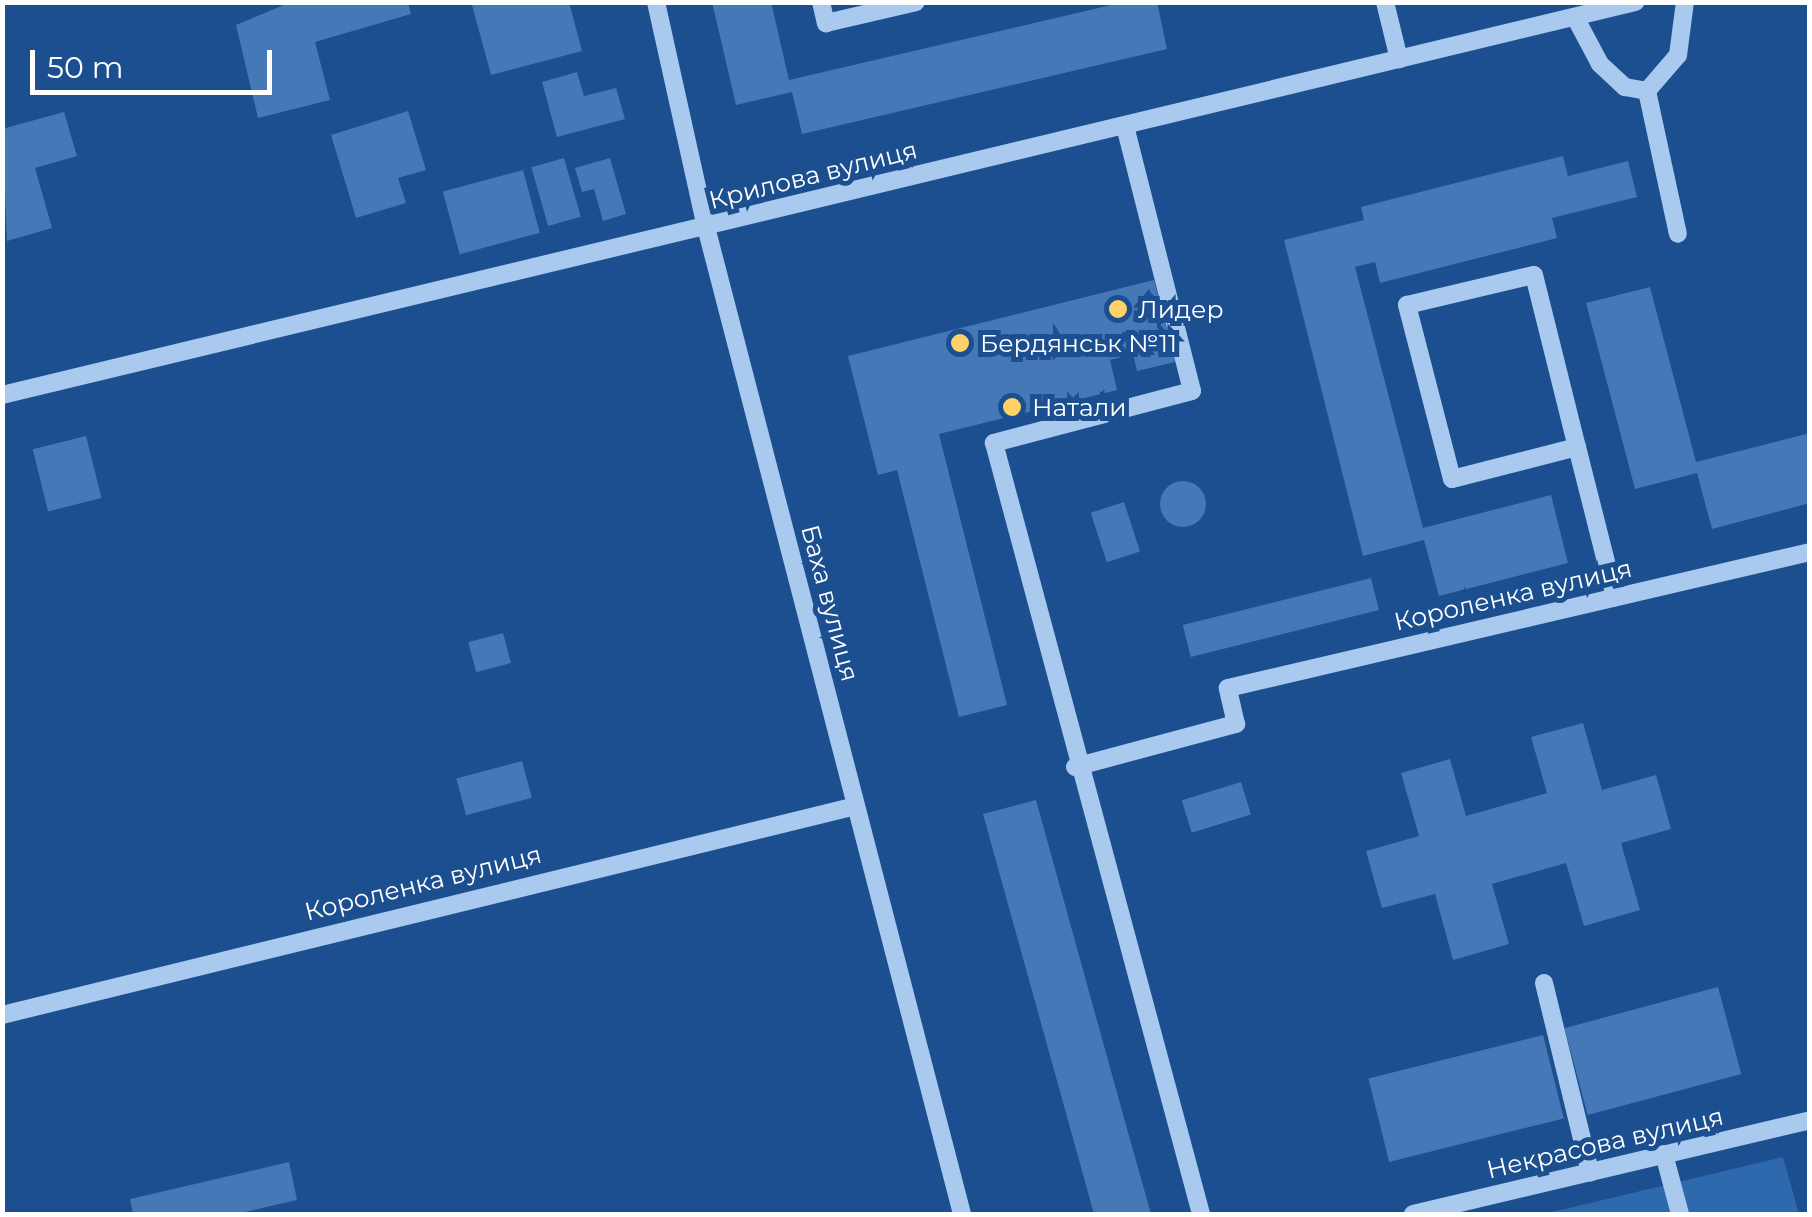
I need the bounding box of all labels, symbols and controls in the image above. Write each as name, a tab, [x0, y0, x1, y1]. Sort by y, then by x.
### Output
scale bar	[35, 30, 278, 92]
text: 50 m	[47, 49, 124, 86]
street label: Крилова вулиця	[706, 135, 920, 215]
place label: Лидер	[1138, 294, 1224, 324]
marker: Лидер	[1107, 298, 1129, 320]
place label: Бердянськ №11	[980, 328, 1177, 358]
marker: Бердянськ №11	[949, 332, 971, 354]
place label: Натали	[1032, 392, 1126, 422]
marker: Натали	[1001, 396, 1023, 418]
street label: Баха вулиця	[795, 522, 865, 684]
street label: Короленка вулиця	[1391, 553, 1635, 637]
street label: Короленка вулиця	[301, 839, 545, 927]
street label: Некрасова вулиця	[1484, 1101, 1726, 1185]

